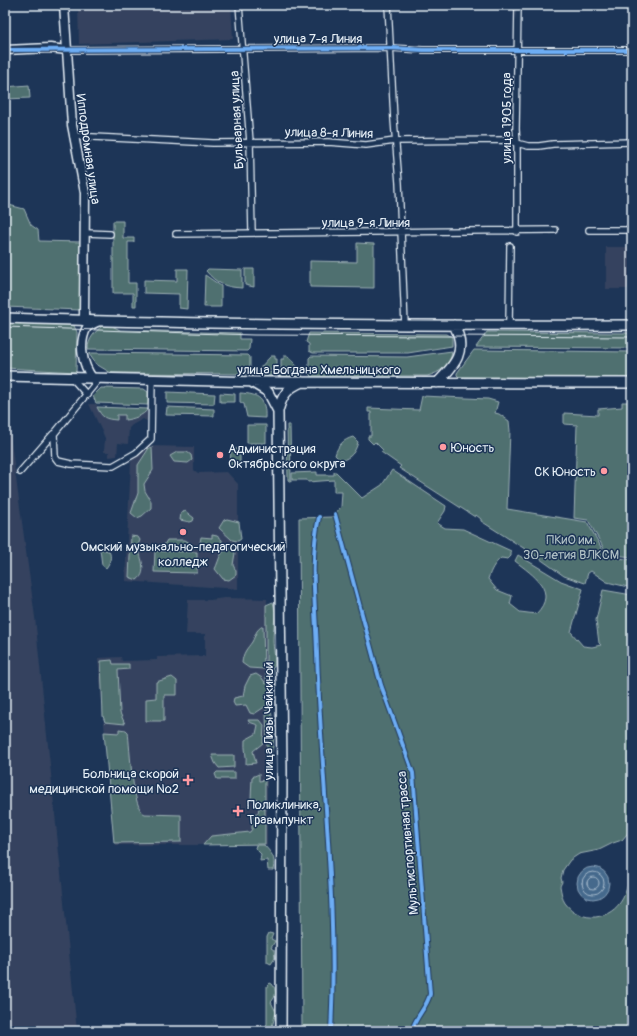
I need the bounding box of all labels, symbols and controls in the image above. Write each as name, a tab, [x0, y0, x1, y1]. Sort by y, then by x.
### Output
street label: улица 7-я Линия	[273, 31, 362, 47]
street label: Бульварная улица	[226, 70, 248, 170]
street label: улица 1905 года	[499, 73, 515, 164]
street label: Ипподромная улица	[72, 93, 104, 205]
street label: улица 8-я Линия	[284, 124, 373, 142]
street label: улица 9-я Линия	[321, 215, 410, 231]
street label: улица Богдана Хмельницкого	[236, 362, 401, 378]
place label: Юность	[451, 440, 495, 456]
place label: Администрация Октябрьского округа	[228, 441, 346, 472]
marker: Юность	[438, 442, 448, 452]
marker: Администрация Октябрьского округа	[215, 450, 225, 460]
place label: СК Юность	[534, 464, 596, 480]
marker: СК Юность	[599, 466, 609, 476]
marker: Омский музыкально-педагогический колледж	[178, 527, 188, 537]
park label: ПКиО им. 30-летия ВЛКСМ	[523, 532, 619, 563]
place label: Омский музыкально-педагогический колледж	[80, 539, 286, 570]
street label: улица Лизы Чайкиной	[261, 662, 277, 781]
place label: Больница скорой медицинской помощи №2	[29, 766, 179, 797]
street label: Мультиспортивная трасса	[394, 770, 422, 916]
marker: Больница скорой медицинской помощи №2	[182, 774, 194, 786]
place label: Поликлиника, Травмпункт	[247, 797, 321, 828]
marker: Поликлиника, Травмпункт	[232, 805, 244, 817]

